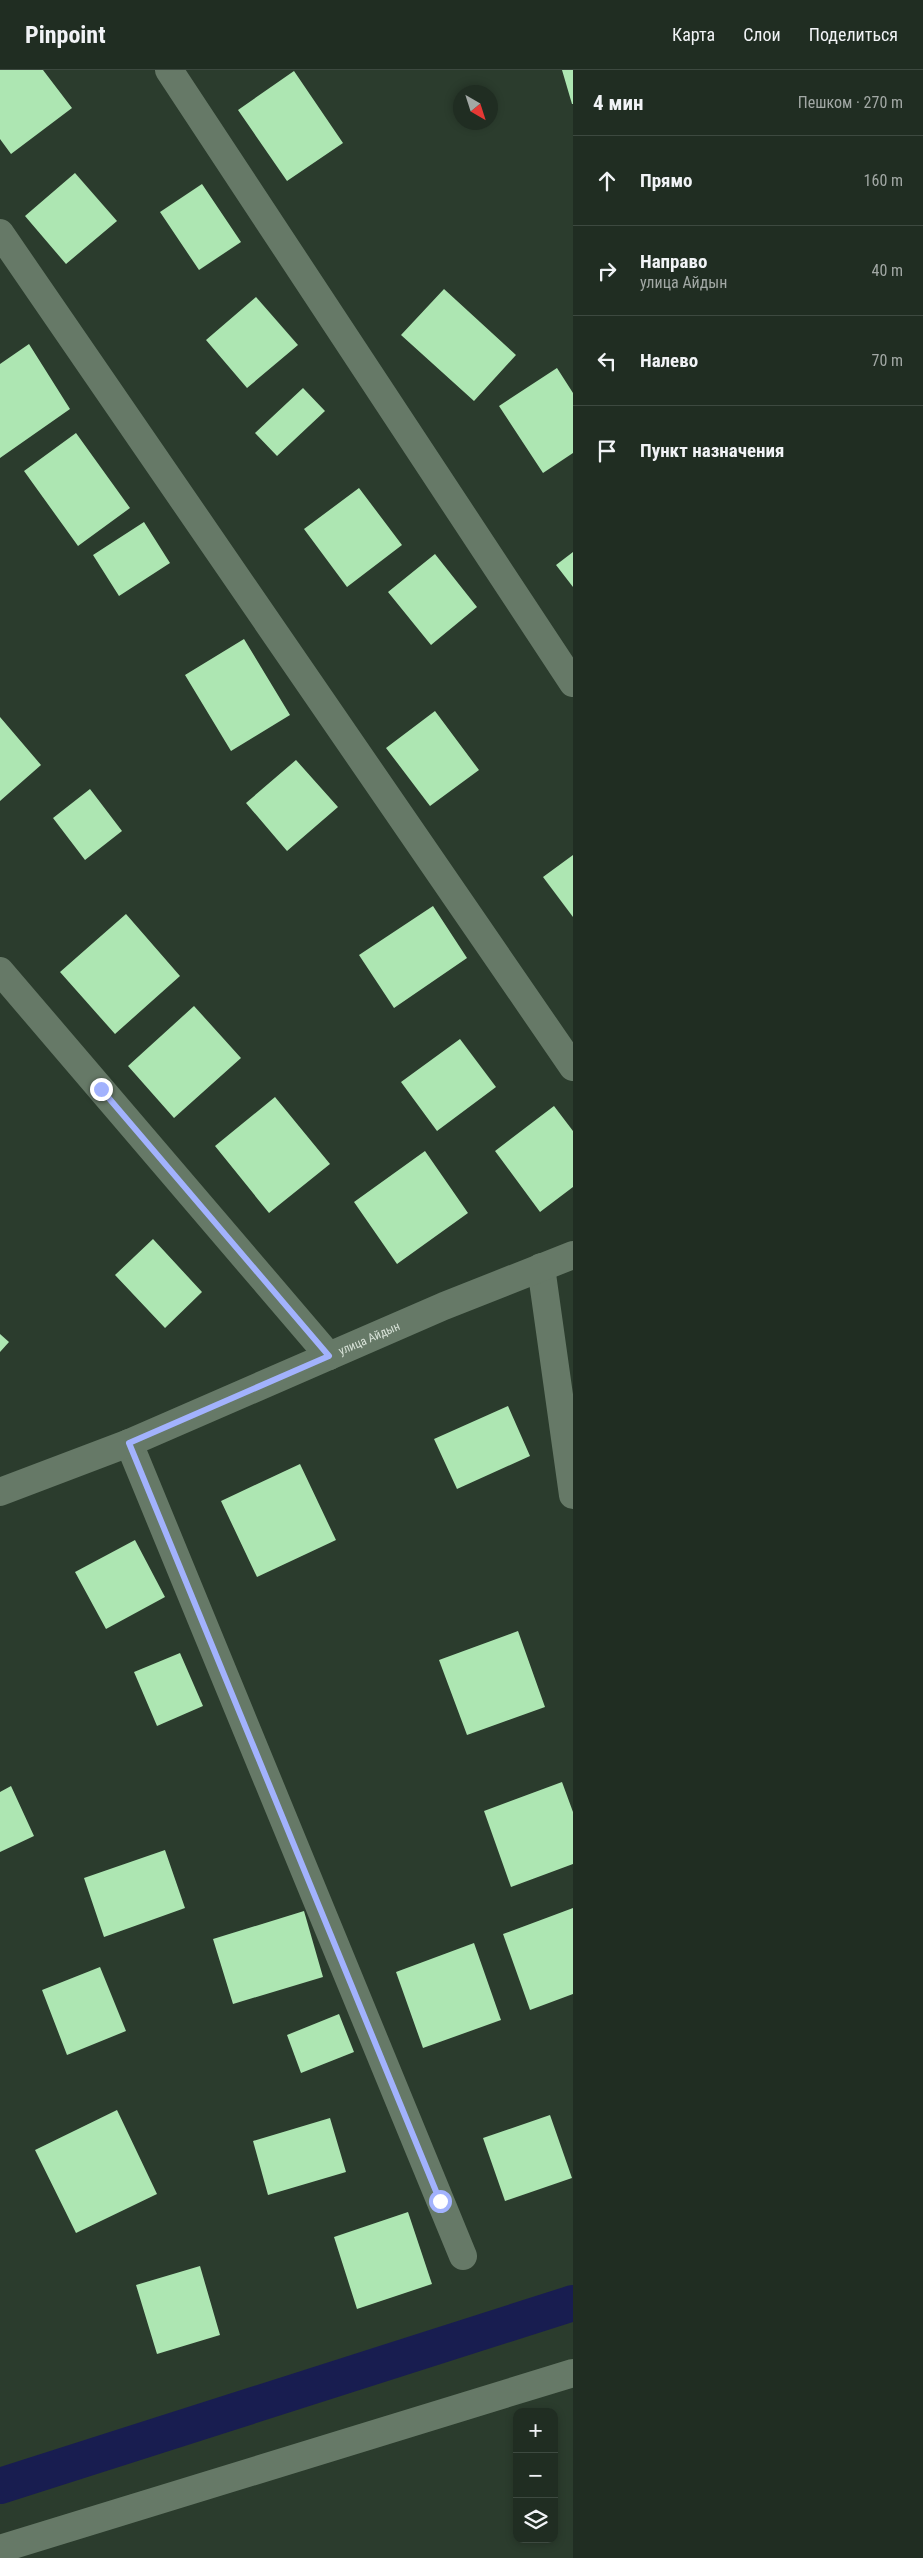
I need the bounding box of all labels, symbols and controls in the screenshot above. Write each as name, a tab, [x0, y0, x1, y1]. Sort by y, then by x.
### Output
text: Pinpoint	[25, 21, 106, 49]
text: Карта	[672, 24, 715, 45]
text: Слои	[743, 24, 781, 45]
text: Поделиться	[809, 24, 898, 45]
north arrow	[453, 85, 498, 130]
text: 4 мин	[593, 91, 643, 115]
text: Пешком · 270 m	[798, 93, 903, 112]
icon: ahead	[593, 167, 621, 195]
text: Прямо	[640, 169, 693, 192]
text: 160 m	[864, 171, 903, 190]
text: Направо	[640, 250, 707, 273]
icon: right	[593, 257, 621, 285]
text: 40 m	[871, 261, 903, 280]
text: улица Айдын	[640, 273, 727, 292]
icon: left	[593, 347, 621, 375]
text: Налево	[640, 349, 698, 372]
text: 70 m	[871, 351, 903, 370]
icon: arrive	[593, 437, 621, 465]
text: Пункт назначения	[640, 439, 784, 462]
route end	[90, 1078, 113, 1101]
street label: улица Айдын	[336, 1319, 402, 1358]
route start	[429, 2190, 452, 2213]
map controls	[513, 2408, 558, 2543]
button: +	[513, 2408, 558, 2453]
button: −	[513, 2453, 558, 2498]
button: layers	[513, 2498, 558, 2543]

